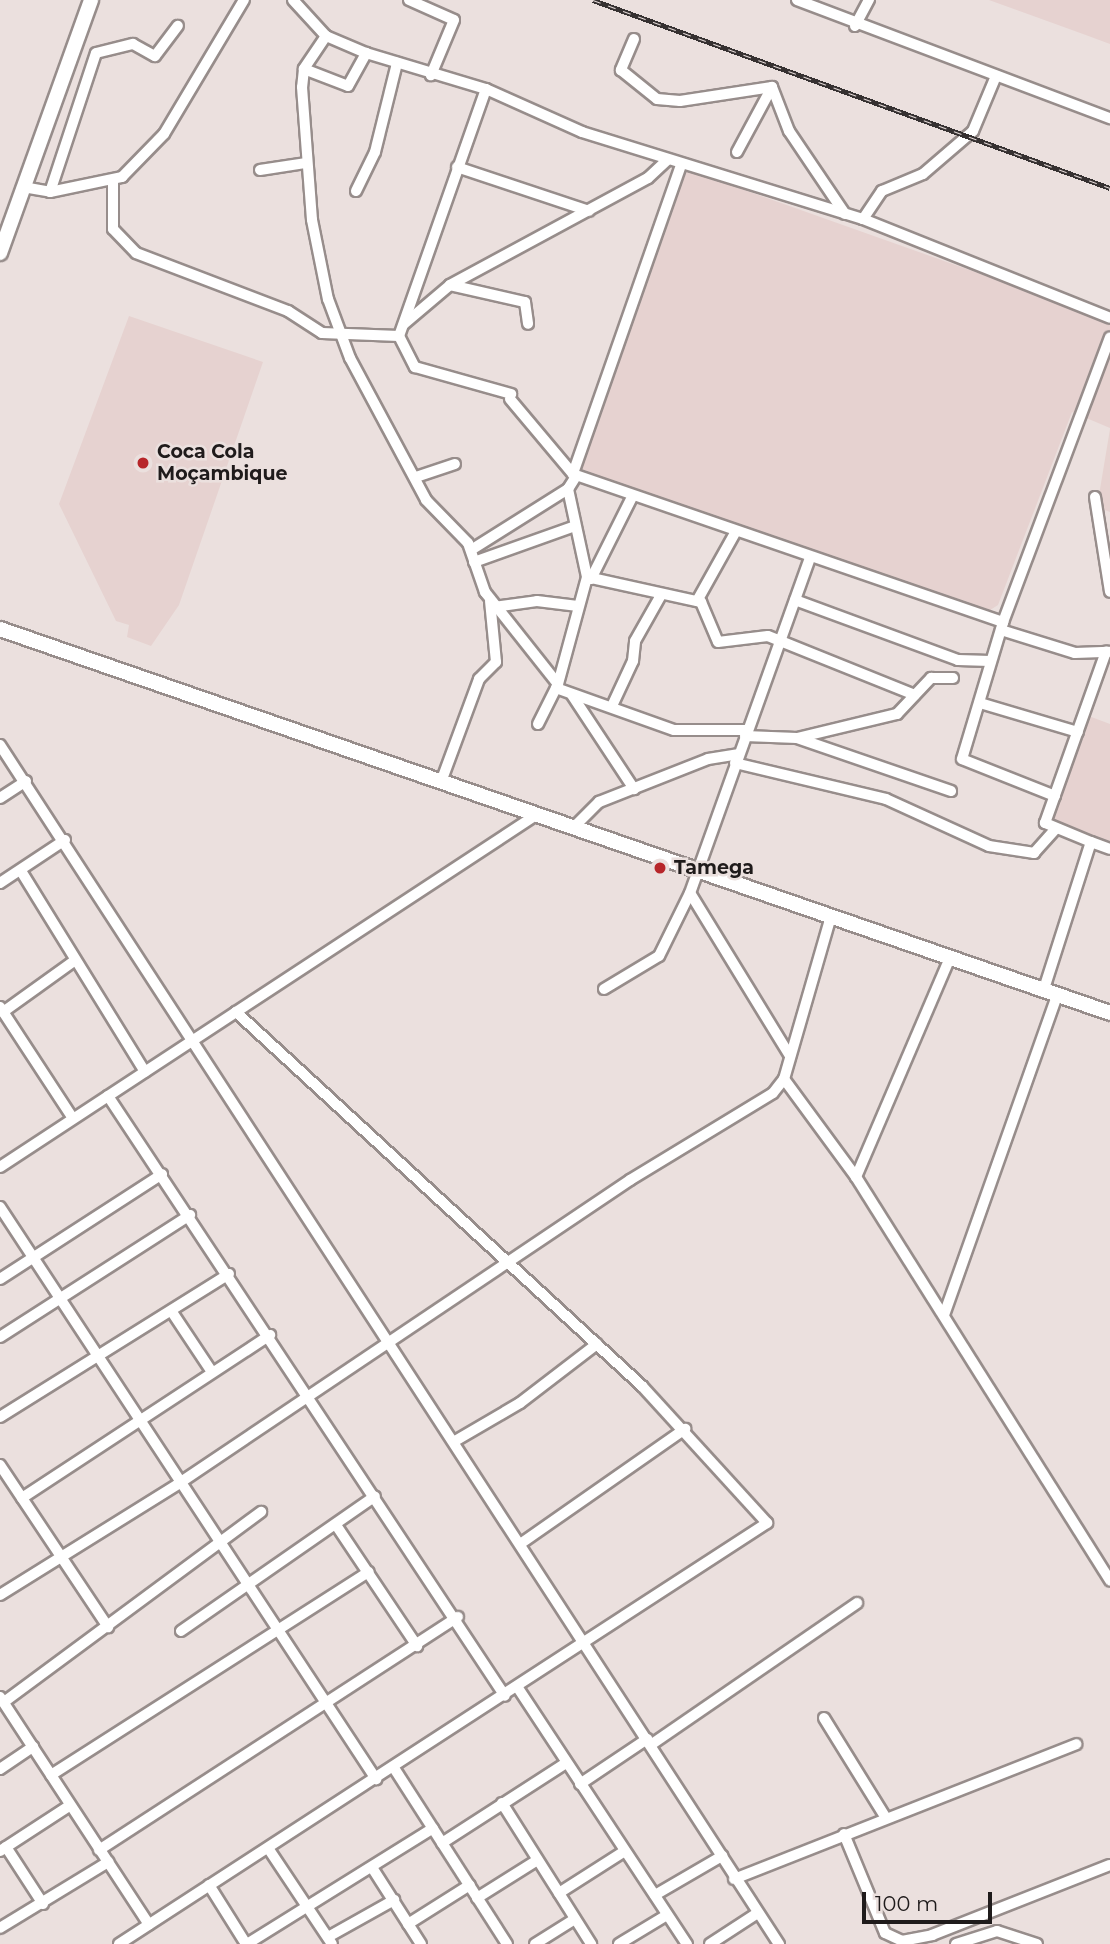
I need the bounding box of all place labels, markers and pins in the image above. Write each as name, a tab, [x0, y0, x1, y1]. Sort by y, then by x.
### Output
place label: Coca Cola Moçambique	[157, 441, 287, 485]
marker: Coca Cola Moçambique	[135, 455, 151, 471]
place label: Tamega	[674, 857, 754, 879]
marker: Tamega	[652, 860, 668, 876]

